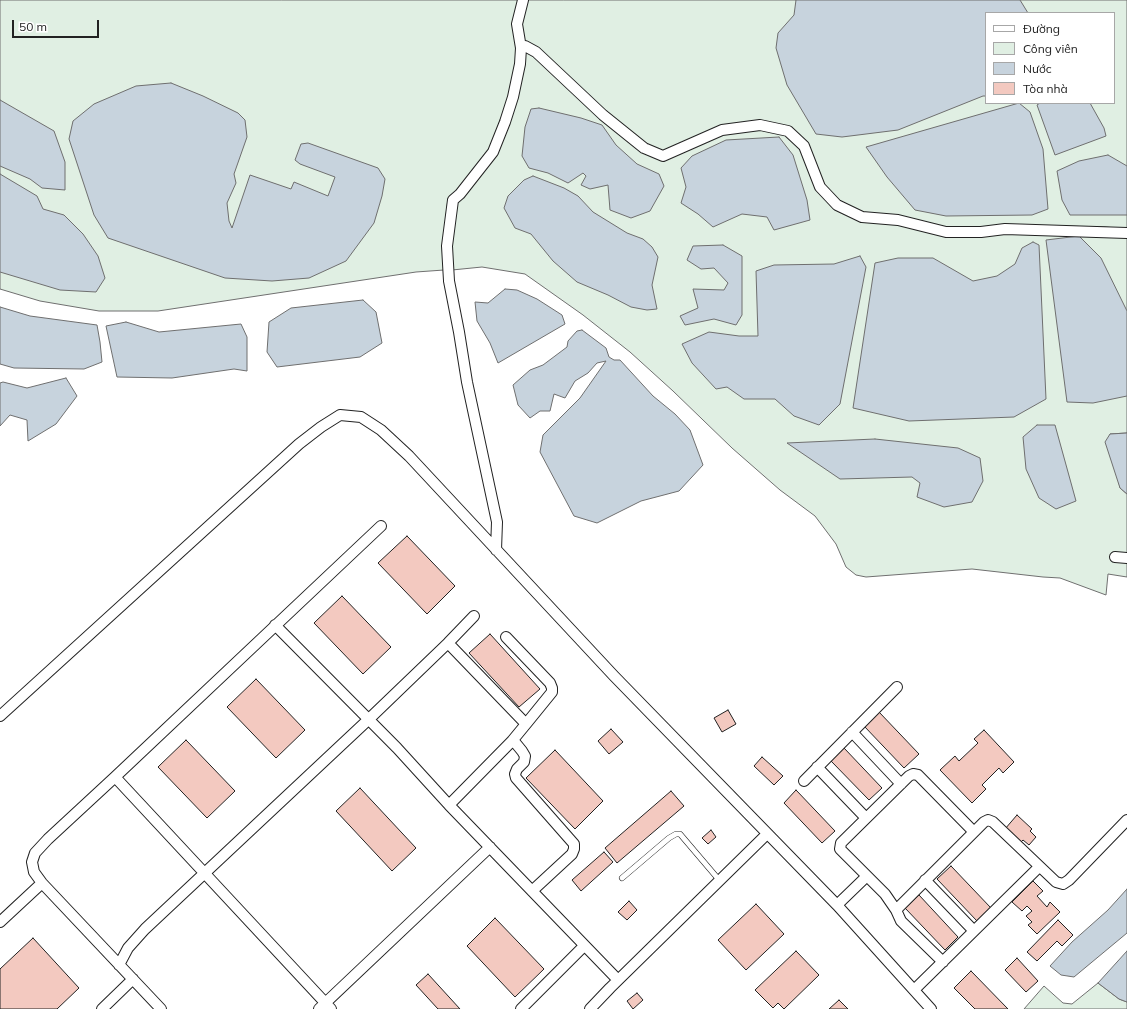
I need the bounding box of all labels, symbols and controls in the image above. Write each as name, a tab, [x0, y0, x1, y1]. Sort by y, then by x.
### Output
scale bar	[14, 12, 101, 38]
legend	[985, 12, 1115, 104]
text: 50 m	[19, 19, 47, 34]
text: Đường	[1023, 21, 1060, 36]
text: Công viên	[1023, 41, 1078, 56]
text: Nước	[1023, 61, 1052, 76]
text: Tòa nhà	[1023, 81, 1068, 96]

